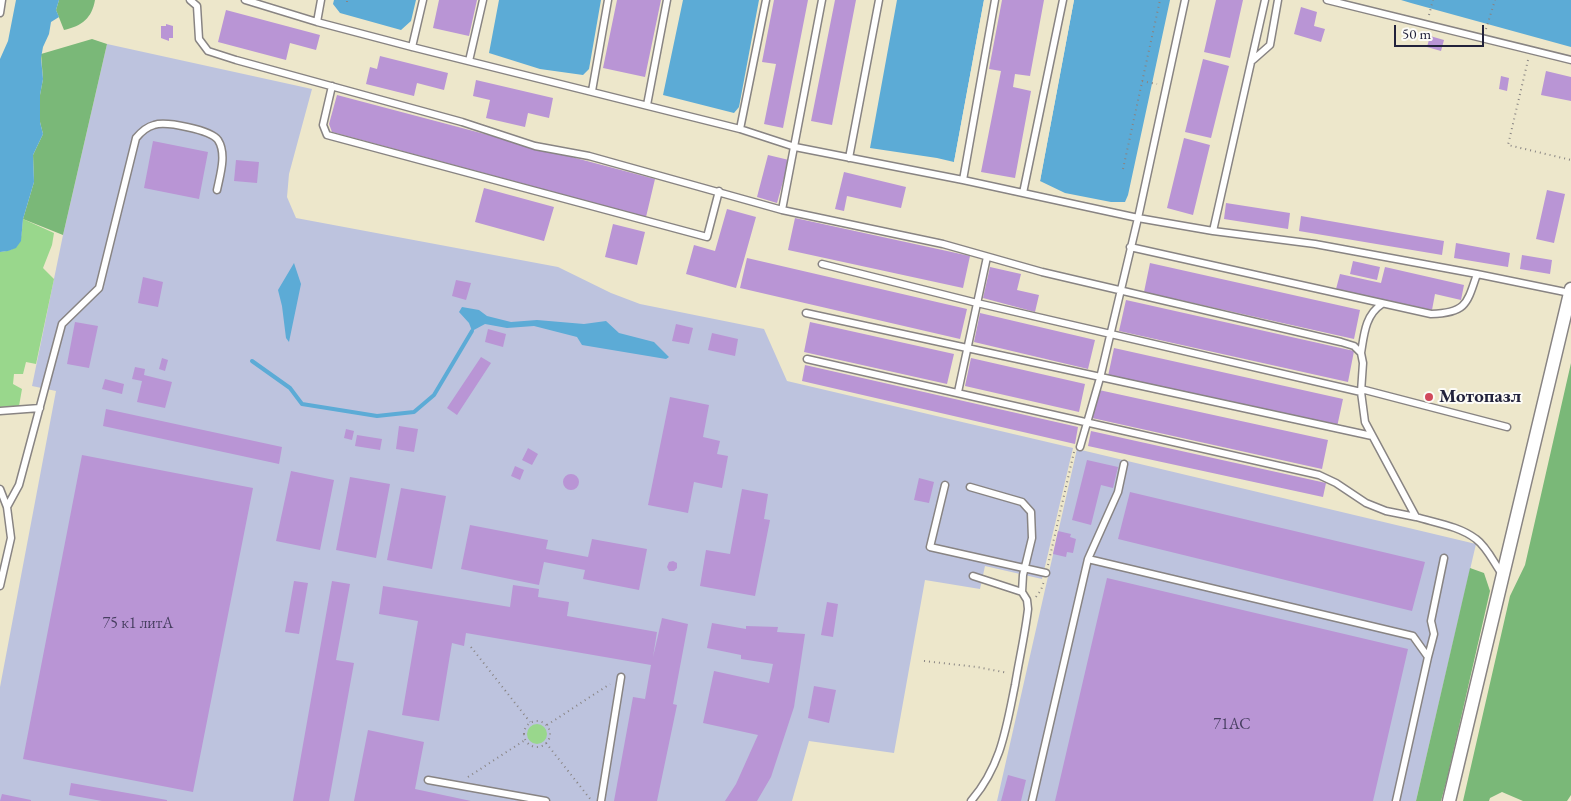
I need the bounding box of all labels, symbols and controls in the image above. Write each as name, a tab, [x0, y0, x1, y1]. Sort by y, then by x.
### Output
scale bar	[1396, 15, 1486, 47]
text: 50 m	[1402, 24, 1431, 43]
place label: Мотопазл	[1439, 386, 1521, 408]
marker: Мотопазл	[1423, 391, 1435, 403]
house number: 75 к1 литА	[103, 614, 173, 634]
house number: 71АС	[1213, 715, 1251, 735]

